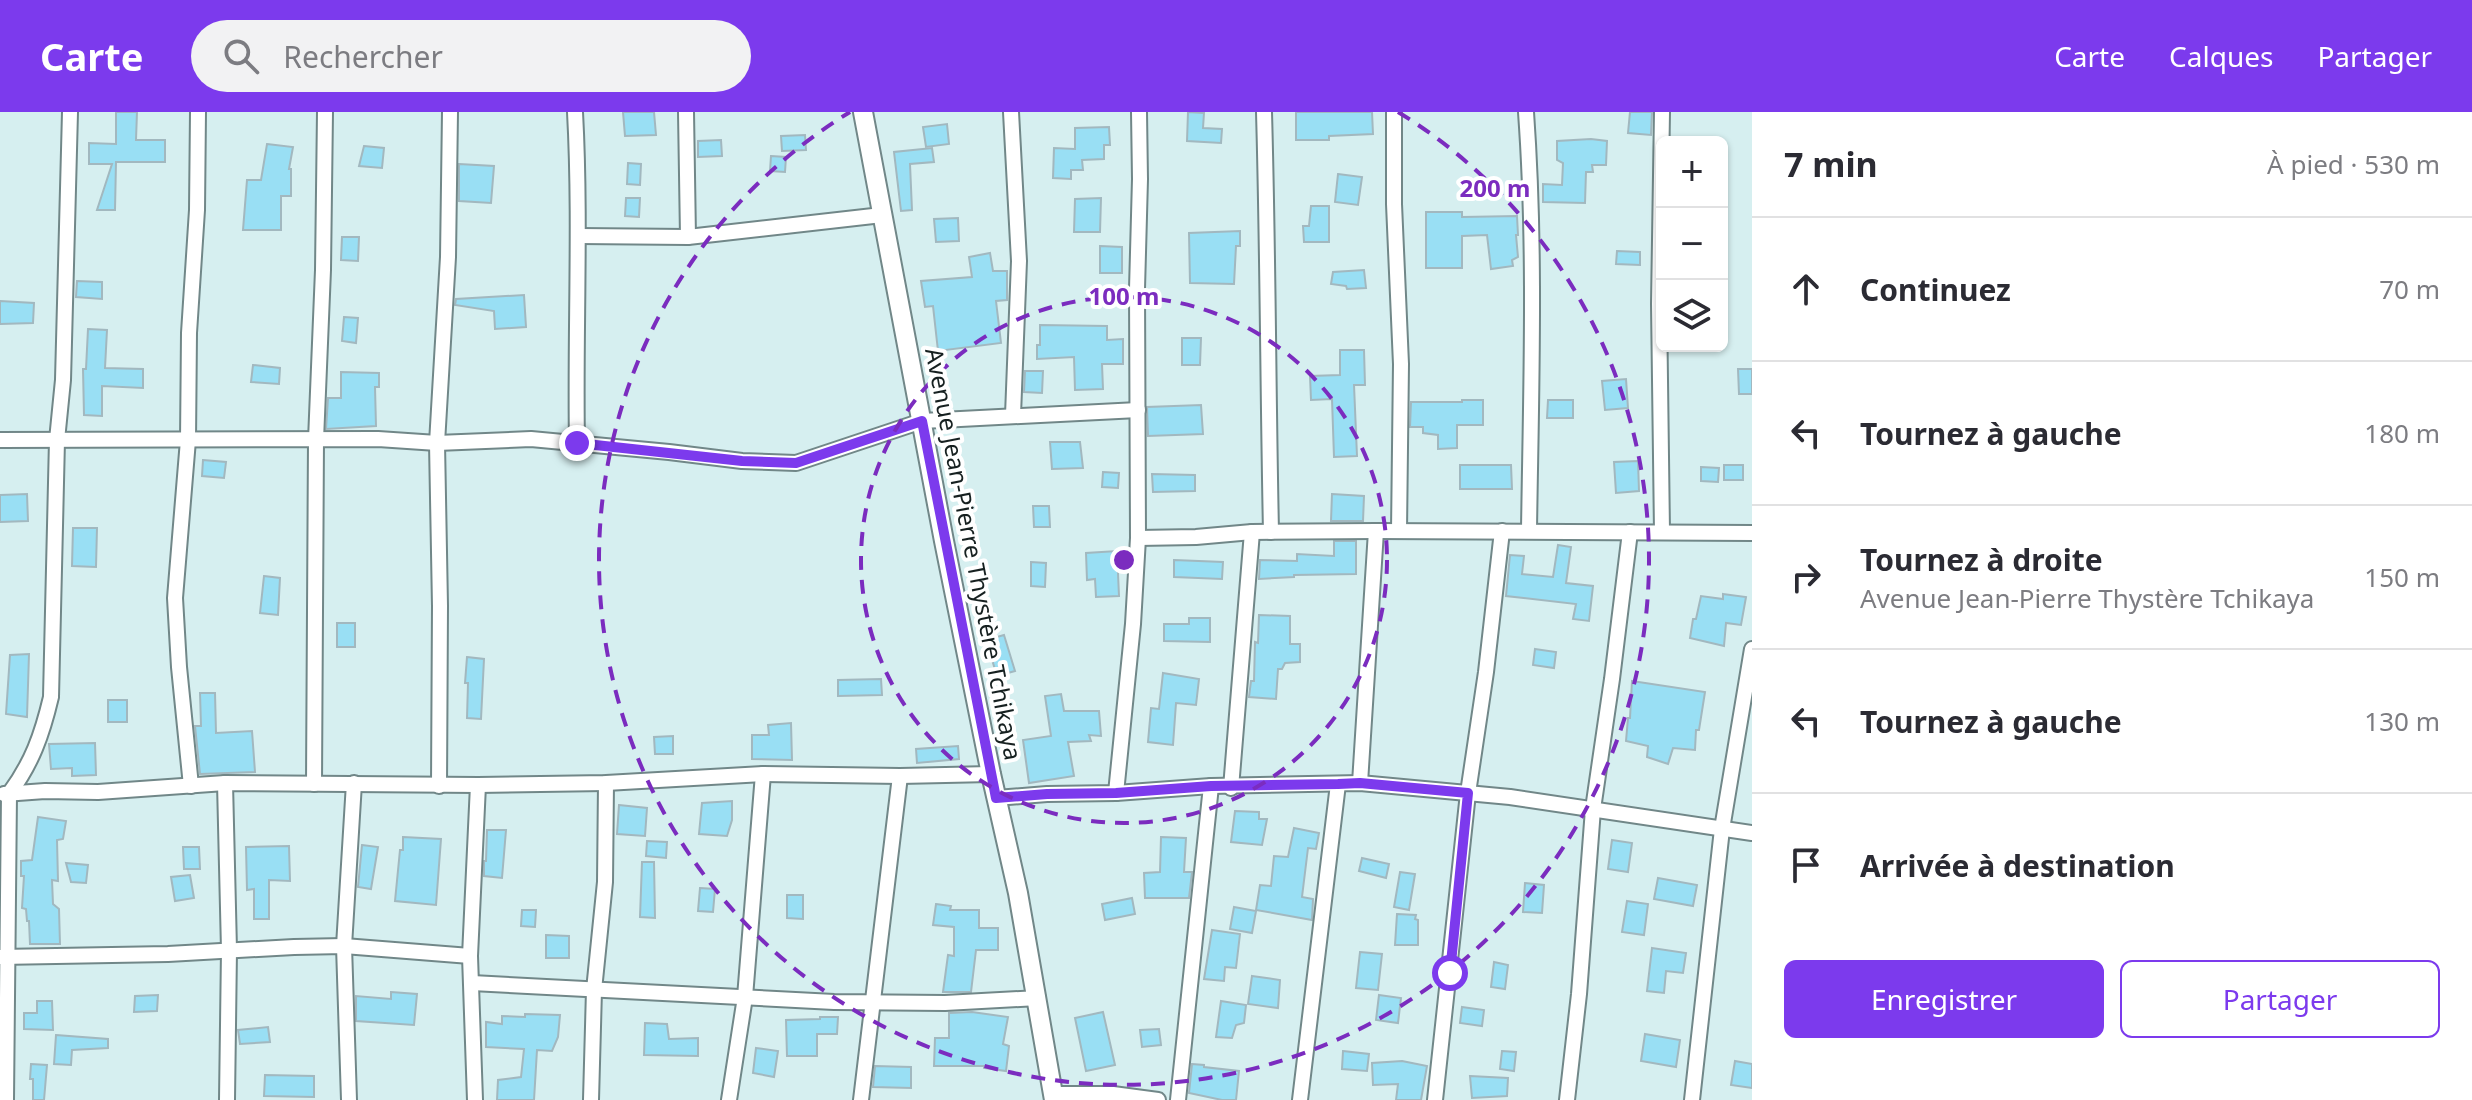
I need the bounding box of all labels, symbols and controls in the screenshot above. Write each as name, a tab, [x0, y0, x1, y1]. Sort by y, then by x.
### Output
search box	[191, 20, 751, 92]
text: Carte	[40, 30, 143, 82]
icon: search	[219, 34, 263, 78]
text: Rechercher	[283, 36, 443, 77]
text: Carte	[2054, 37, 2125, 75]
text: Calques	[2169, 37, 2273, 75]
text: Partager	[2317, 37, 2432, 75]
map controls	[1656, 136, 1728, 352]
button: +	[1656, 136, 1728, 208]
text: 7 min	[1784, 141, 1878, 187]
text: À pied · 530 m	[2267, 146, 2440, 182]
text: 200 m	[1460, 171, 1530, 204]
button: −	[1656, 208, 1728, 280]
icon: ahead	[1784, 267, 1828, 311]
text: Continuez	[1860, 269, 2011, 310]
text: 70 m	[2379, 271, 2440, 307]
text: 100 m	[1089, 279, 1159, 312]
button: layers	[1656, 280, 1728, 352]
street label: Avenue Jean-Pierre Thystère Tchikaya	[918, 345, 1031, 763]
icon: left	[1784, 411, 1828, 455]
text: Tournez à gauche	[1860, 413, 2122, 454]
text: 180 m	[2364, 415, 2440, 451]
route end	[559, 425, 595, 461]
text: Tournez à droite	[1860, 539, 2103, 580]
centre of rings	[1110, 546, 1138, 574]
icon: right	[1784, 555, 1828, 599]
text: 150 m	[2364, 559, 2440, 595]
text: Avenue Jean-Pierre Thystère Tchikaya	[1860, 580, 2314, 616]
icon: left	[1784, 699, 1828, 743]
text: Tournez à gauche	[1860, 701, 2122, 742]
text: 130 m	[2364, 703, 2440, 739]
icon: arrive	[1784, 843, 1828, 887]
text: Arrivée à destination	[1860, 845, 2175, 886]
route start	[1432, 955, 1468, 991]
button: Enregistrer	[1784, 960, 2104, 1038]
button: Partager	[2120, 960, 2440, 1038]

